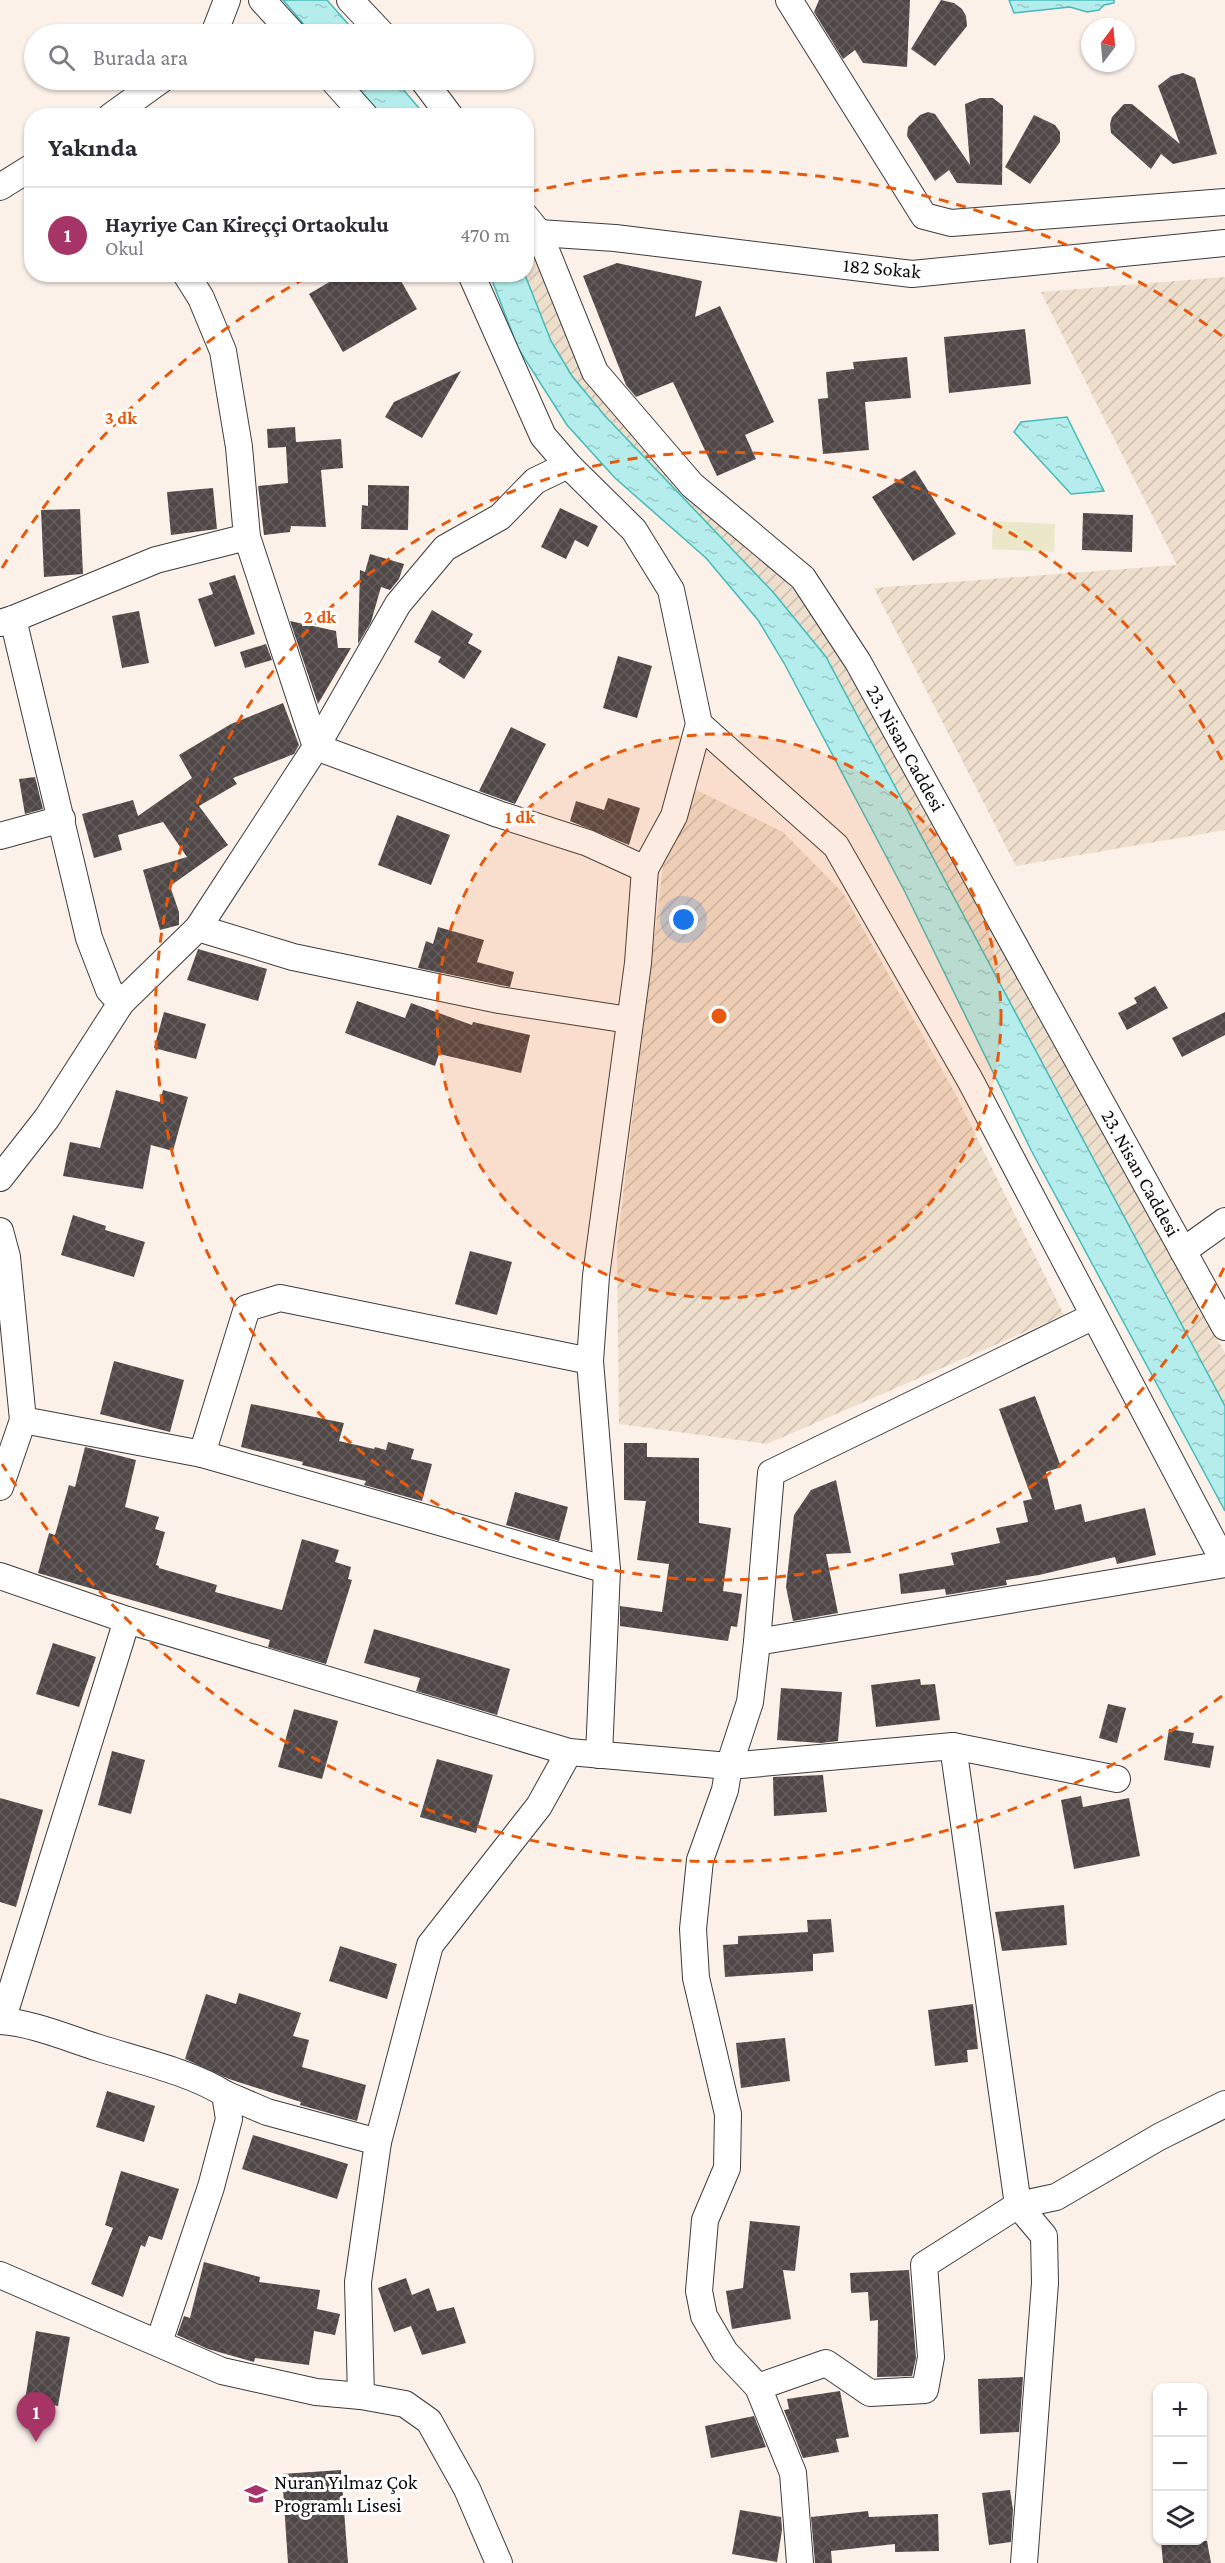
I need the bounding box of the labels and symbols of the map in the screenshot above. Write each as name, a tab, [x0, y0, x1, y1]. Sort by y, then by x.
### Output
north arrow	[1081, 18, 1135, 72]
street label: 182 Sokak	[842, 254, 922, 282]
text: 3 dk	[105, 408, 137, 428]
text: 2 dk	[304, 607, 336, 627]
street label: 23. Nisan Caddesi	[862, 681, 950, 815]
text: 1 dk	[505, 807, 535, 827]
your location	[669, 905, 698, 934]
centre of rings	[709, 1006, 729, 1026]
street label: 23. Nisan Caddesi	[1097, 1106, 1185, 1240]
pin: 1	[16, 2392, 56, 2442]
place label: Nuran Yılmaz Çok Programlı Lisesi	[274, 2471, 418, 2517]
school or university icon: Nuran Yılmaz Çok Programlı Lisesi	[243, 2481, 269, 2507]

